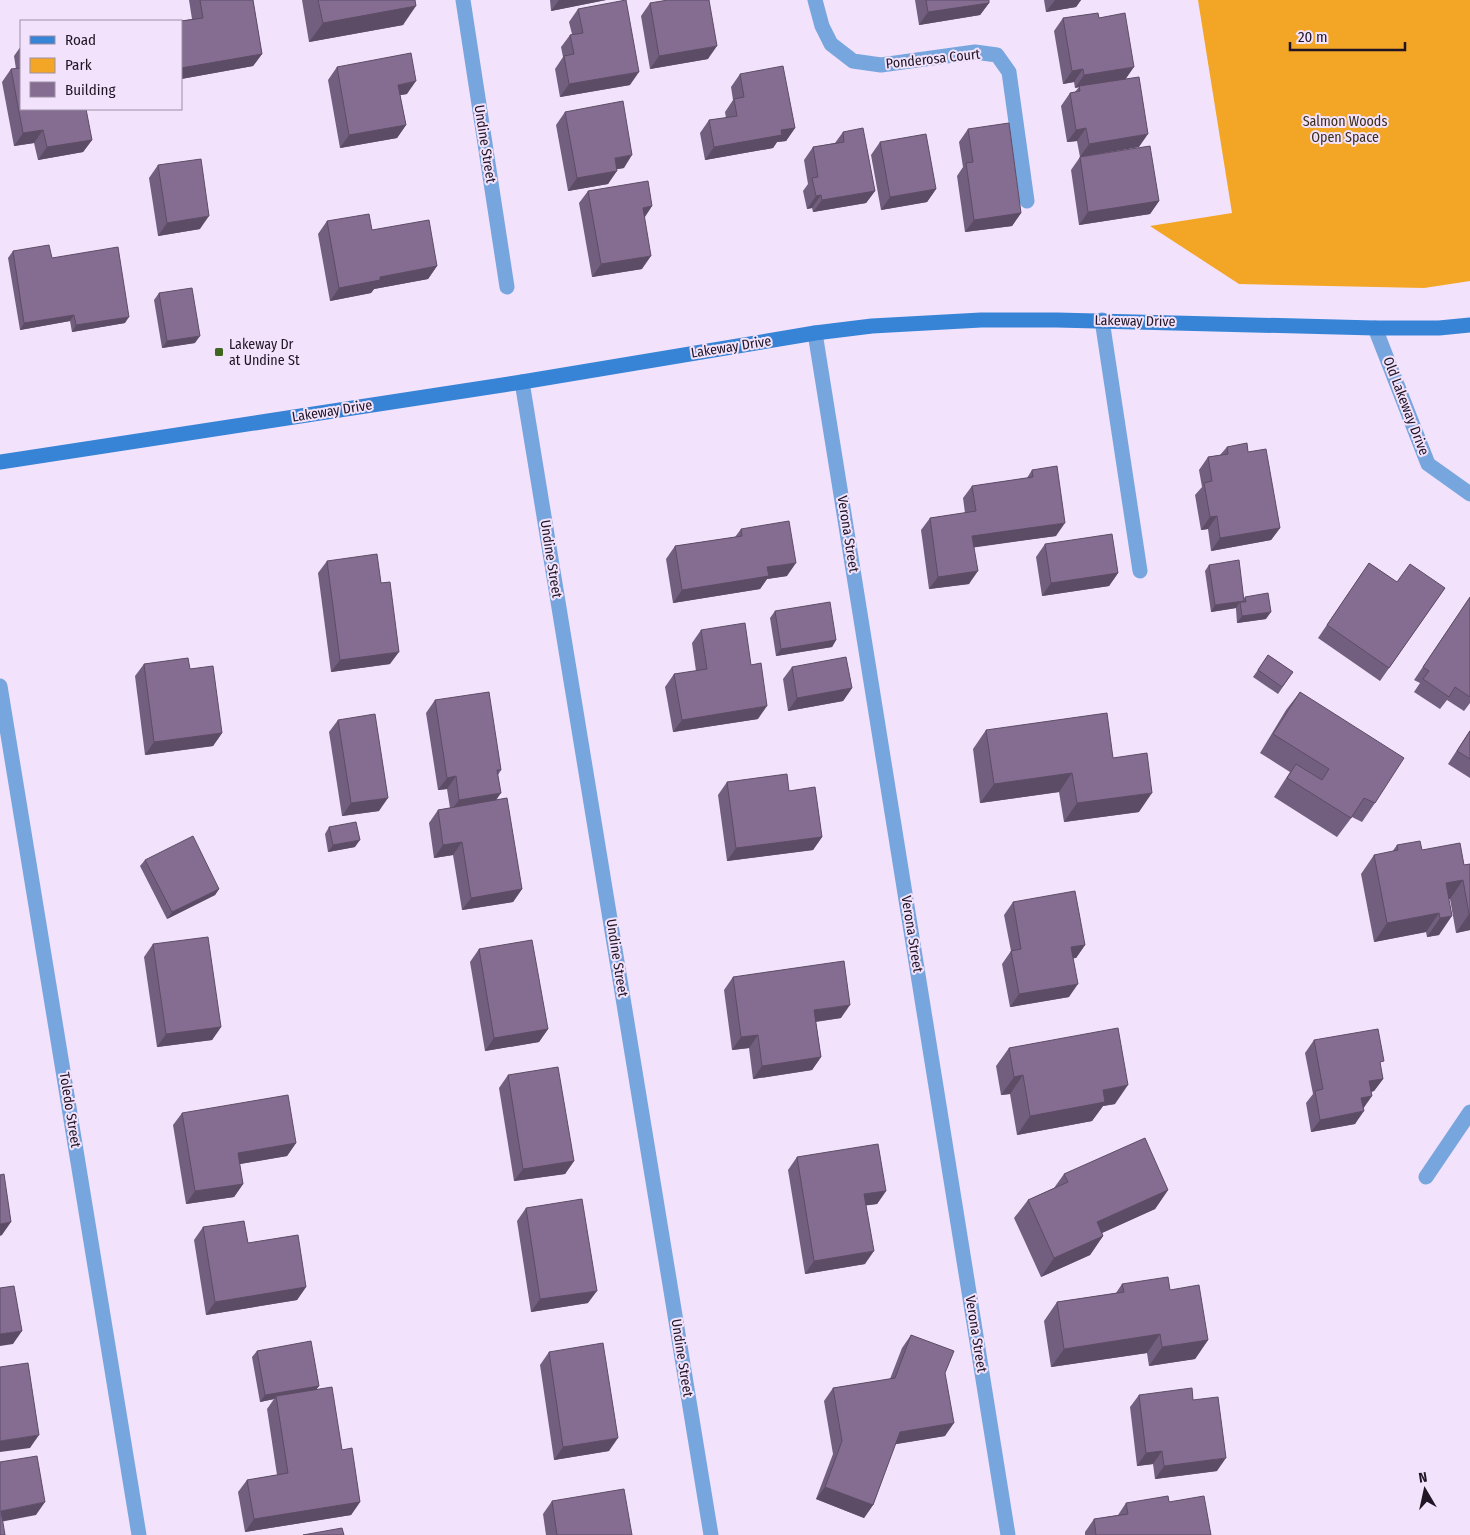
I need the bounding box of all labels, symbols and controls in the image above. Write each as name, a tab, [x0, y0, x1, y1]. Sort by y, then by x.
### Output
legend	[20, 20, 182, 110]
scale bar	[1290, 20, 1405, 52]
text: 20 m	[1298, 28, 1328, 46]
text: Road	[65, 31, 96, 49]
street label: Ponderosa Court	[885, 46, 982, 72]
text: Park	[65, 56, 92, 74]
text: Building	[65, 81, 116, 99]
street label: Undine Street	[470, 104, 500, 185]
park label: Salmon Woods Open Space	[1303, 113, 1387, 146]
street label: Lakeway Drive	[1094, 312, 1176, 330]
street label: Lakeway Drive	[690, 332, 772, 362]
place label: Lakeway Dr at Undine St	[229, 336, 300, 369]
marker: Lakeway Dr at Undine St	[213, 346, 225, 358]
street label: Old Lakeway Drive	[1379, 354, 1433, 458]
street label: Lakeway Drive	[291, 396, 373, 426]
street label: Verona Street	[834, 494, 863, 574]
street label: Undine Street	[536, 519, 566, 600]
street label: Verona Street	[898, 894, 927, 974]
street label: Undine Street	[602, 918, 632, 999]
street label: Toledo Street	[56, 1071, 84, 1149]
street label: Verona Street	[962, 1294, 991, 1374]
street label: Undine Street	[667, 1318, 697, 1399]
north arrow	[1400, 1465, 1450, 1515]
text: N	[1418, 1469, 1429, 1487]

